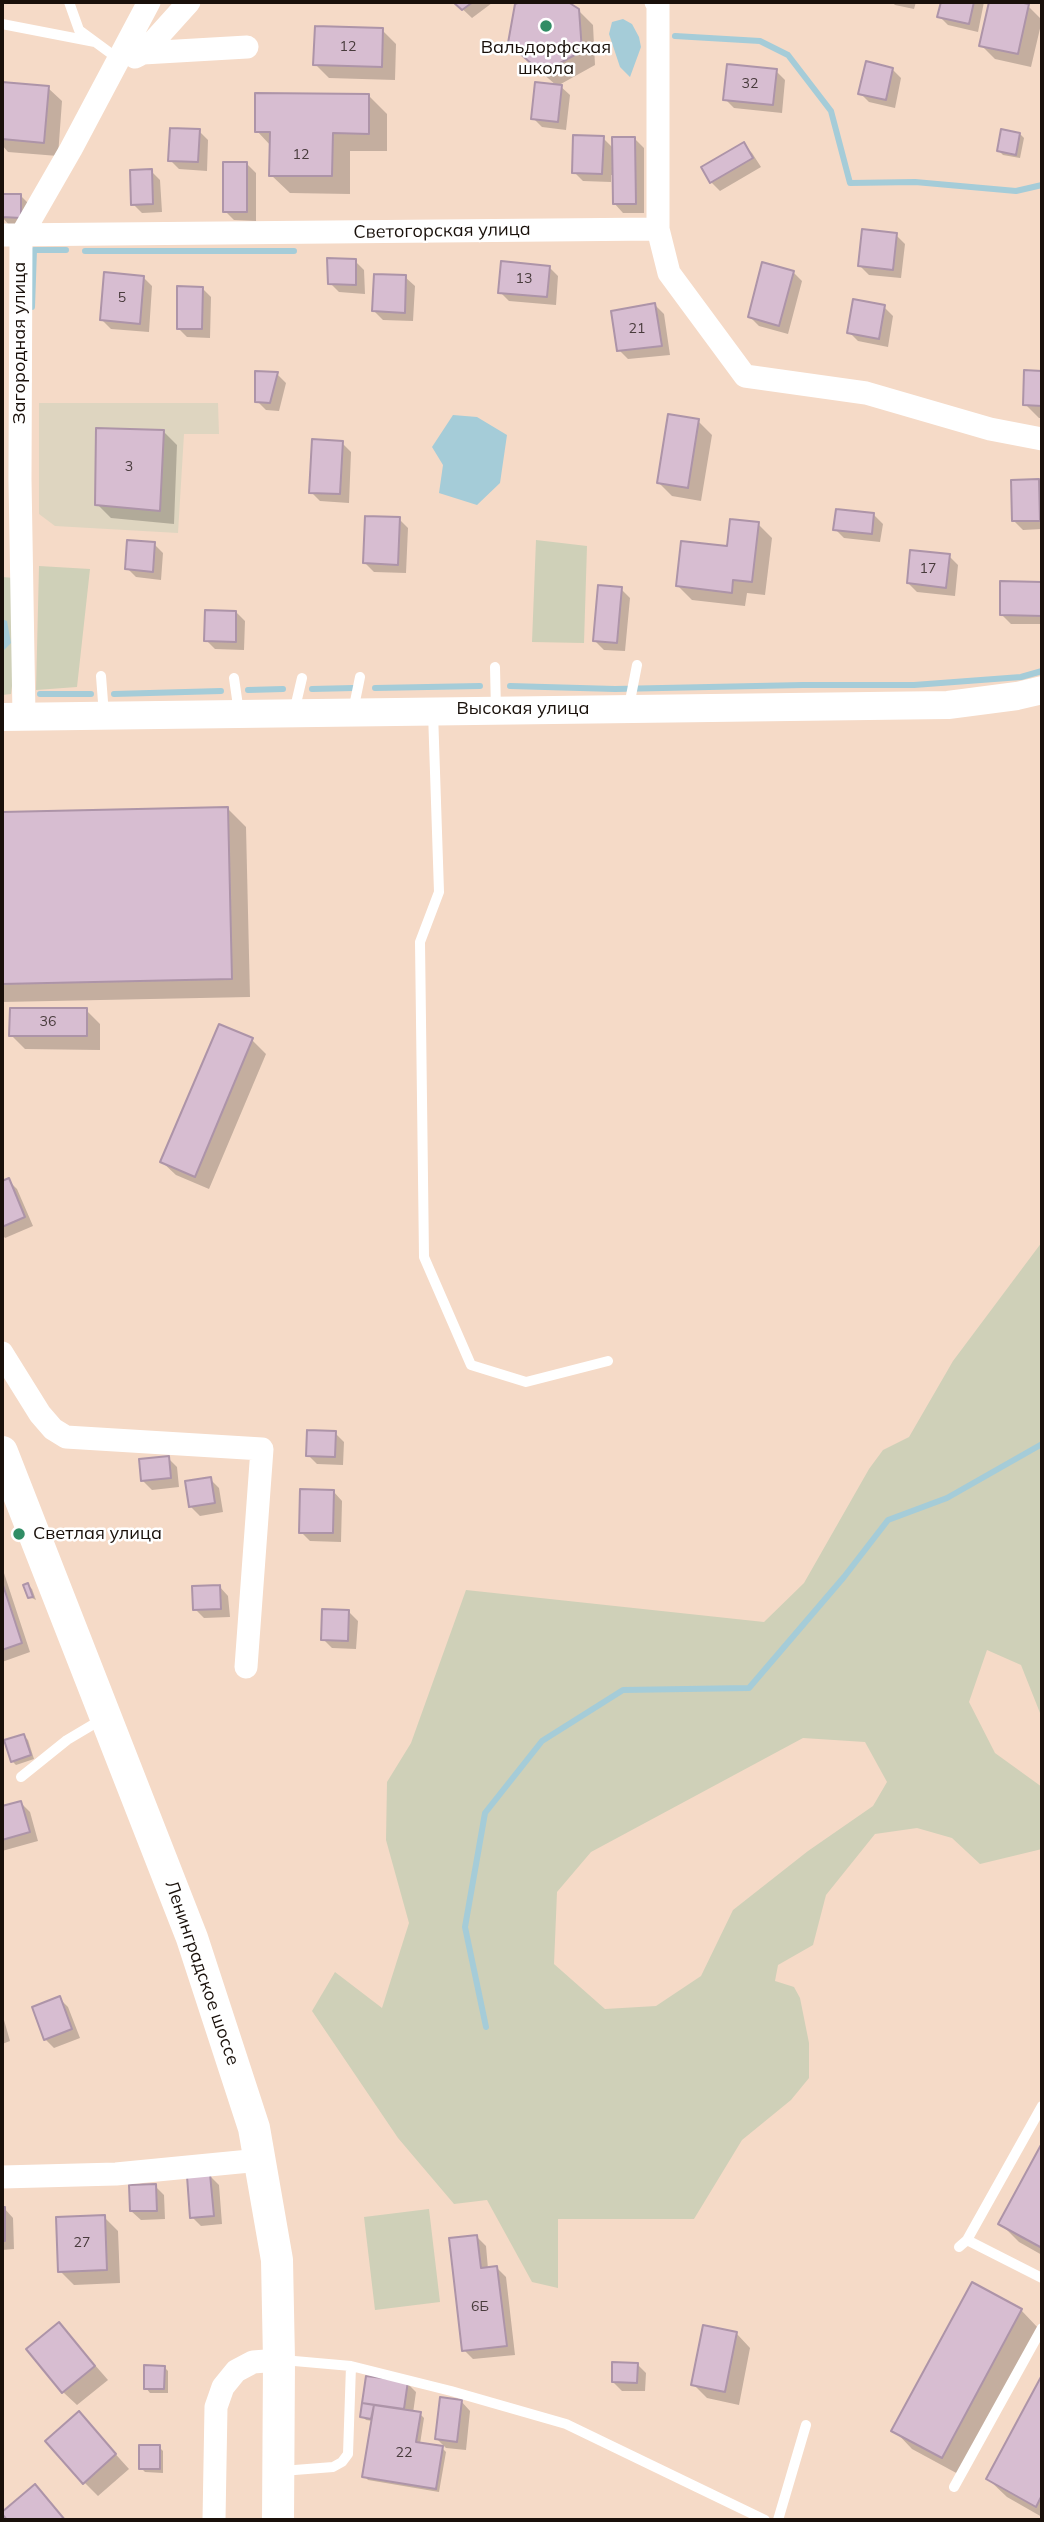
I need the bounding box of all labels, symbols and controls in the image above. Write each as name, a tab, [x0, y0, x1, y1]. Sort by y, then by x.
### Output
marker: Вальдорфская школа	[538, 18, 554, 34]
place label: Вальдорфская школа	[481, 37, 611, 80]
house number: 12	[340, 39, 356, 55]
house number: 32	[742, 76, 758, 92]
house number: 12	[293, 147, 309, 163]
street label: Светогорская улица	[353, 219, 531, 243]
street label: Загородная улица	[9, 262, 31, 424]
house number: 13	[516, 271, 532, 287]
house number: 5	[118, 290, 126, 306]
house number: 21	[629, 321, 645, 337]
house number: 3	[125, 459, 133, 475]
house number: 17	[920, 561, 936, 577]
street label: Высокая улица	[457, 698, 589, 720]
house number: 36	[40, 1014, 56, 1030]
place label: Светлая улица	[33, 1523, 162, 1545]
marker: Светлая улица	[11, 1526, 27, 1542]
street label: Ленинградское шоссе	[160, 1878, 244, 2068]
house number: 27	[74, 2235, 90, 2251]
house number: 6Б	[471, 2299, 489, 2315]
house number: 22	[396, 2445, 412, 2461]

